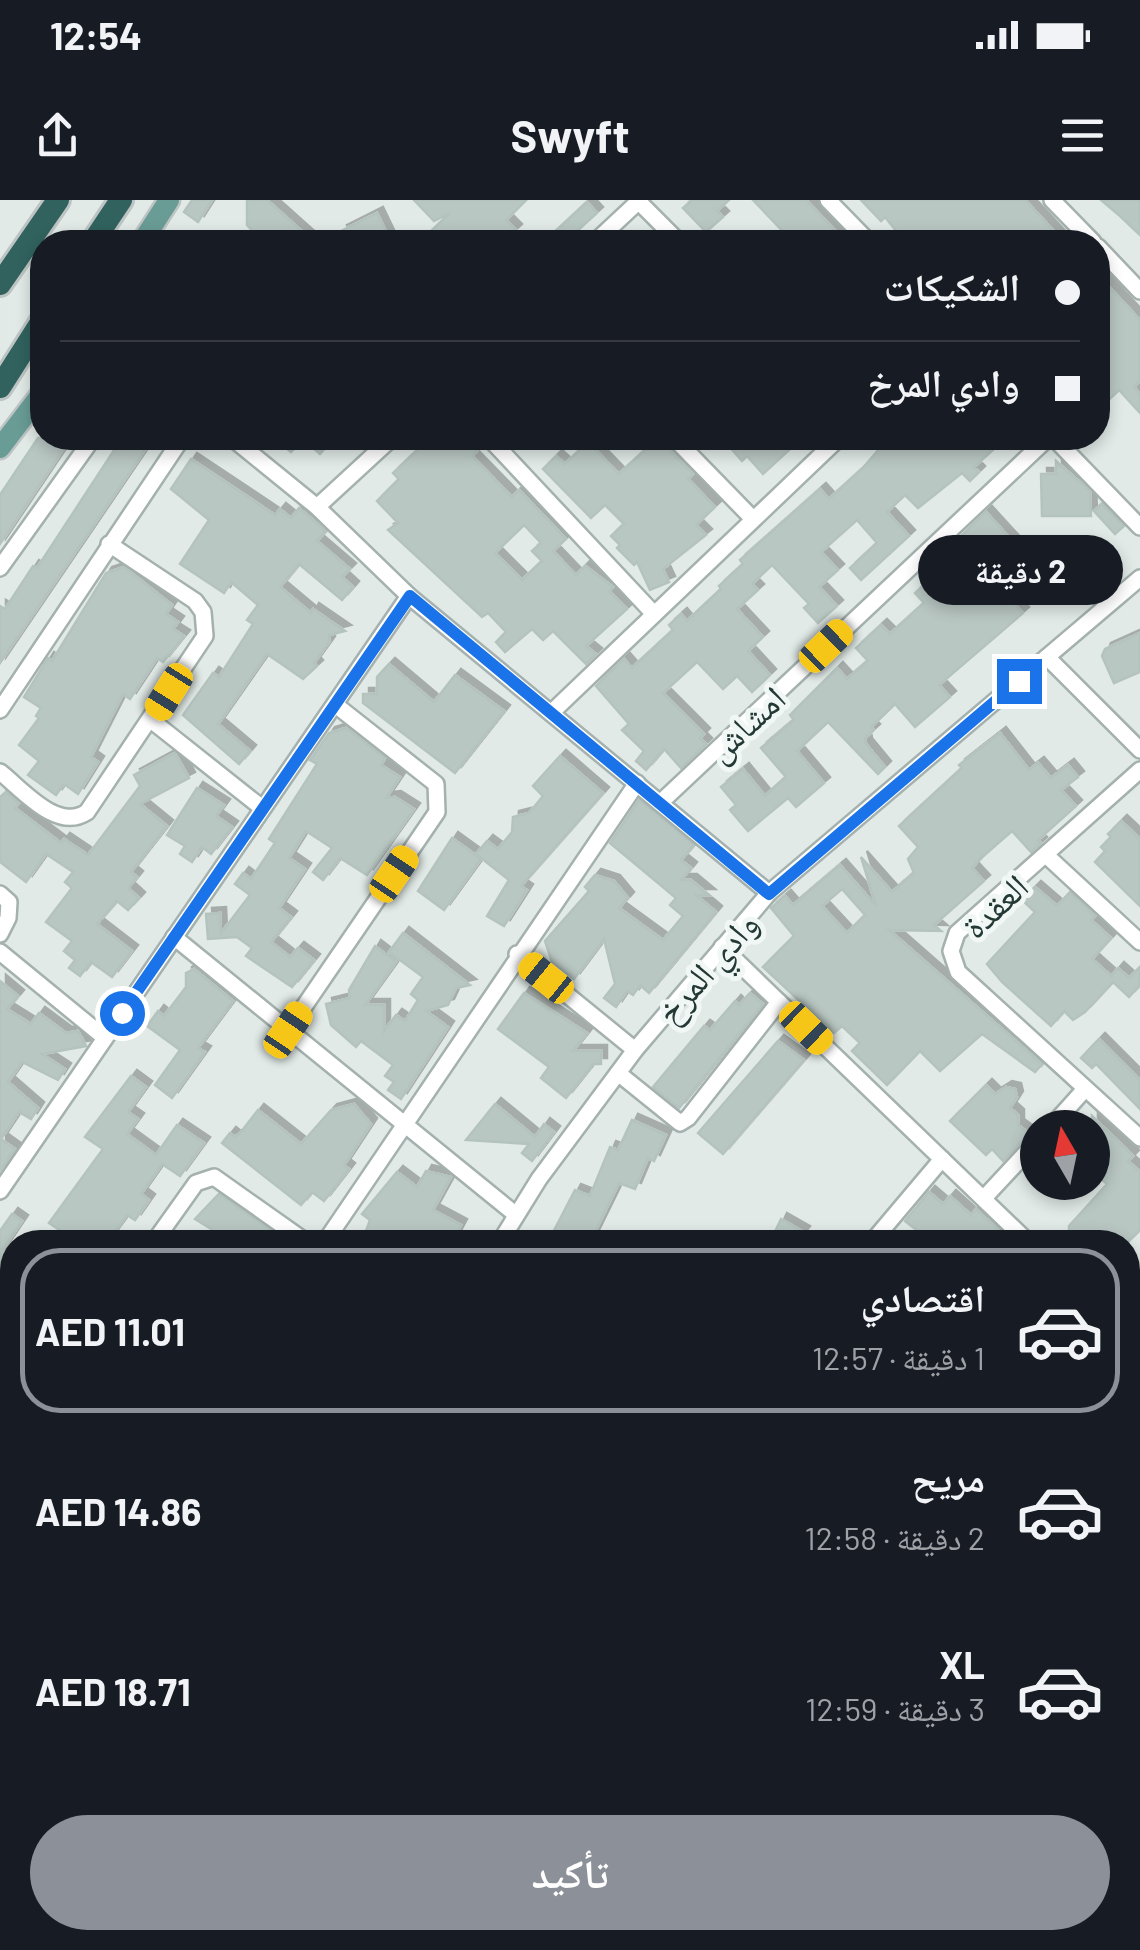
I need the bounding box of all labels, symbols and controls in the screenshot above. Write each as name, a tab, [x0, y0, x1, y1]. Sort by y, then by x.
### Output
text: 12:54	[50, 12, 142, 58]
icon: share	[30, 108, 85, 163]
text: Swyft	[510, 108, 630, 162]
icon: menu	[1055, 108, 1110, 163]
text: الشكيكات	[884, 263, 1020, 309]
text: وادي المرخ	[867, 359, 1020, 405]
callout: 2 دقيقة	[916, 536, 1122, 606]
text: 2 دقيقة	[975, 551, 1066, 589]
car	[794, 614, 858, 678]
car	[140, 659, 198, 725]
route end	[997, 659, 1042, 704]
street label: امشاش	[697, 676, 794, 771]
car	[365, 841, 423, 907]
street label: العقدة	[952, 864, 1036, 946]
street label: وادي المرخ	[646, 902, 773, 1037]
car	[513, 947, 579, 1009]
route start	[100, 991, 145, 1036]
car	[774, 996, 838, 1060]
car	[259, 997, 317, 1063]
north arrow	[1020, 1110, 1110, 1200]
map controls	[1020, 1110, 1110, 1200]
text: اقتصادي	[861, 1274, 985, 1320]
icon: car	[1015, 1286, 1105, 1376]
text: AED 11.01	[35, 1308, 185, 1354]
text: 1 دقيقة · 12:57	[812, 1338, 985, 1376]
text: مريح	[911, 1454, 985, 1500]
icon: car	[1015, 1466, 1105, 1556]
text: AED 14.86	[35, 1488, 201, 1534]
text: 2 دقيقة · 12:58	[805, 1518, 985, 1556]
text: XL	[939, 1641, 985, 1687]
icon: car	[1015, 1646, 1105, 1736]
text: AED 18.71	[35, 1668, 191, 1714]
text: 3 دقيقة · 12:59	[805, 1689, 985, 1727]
button: تأكيد	[30, 1815, 1110, 1930]

